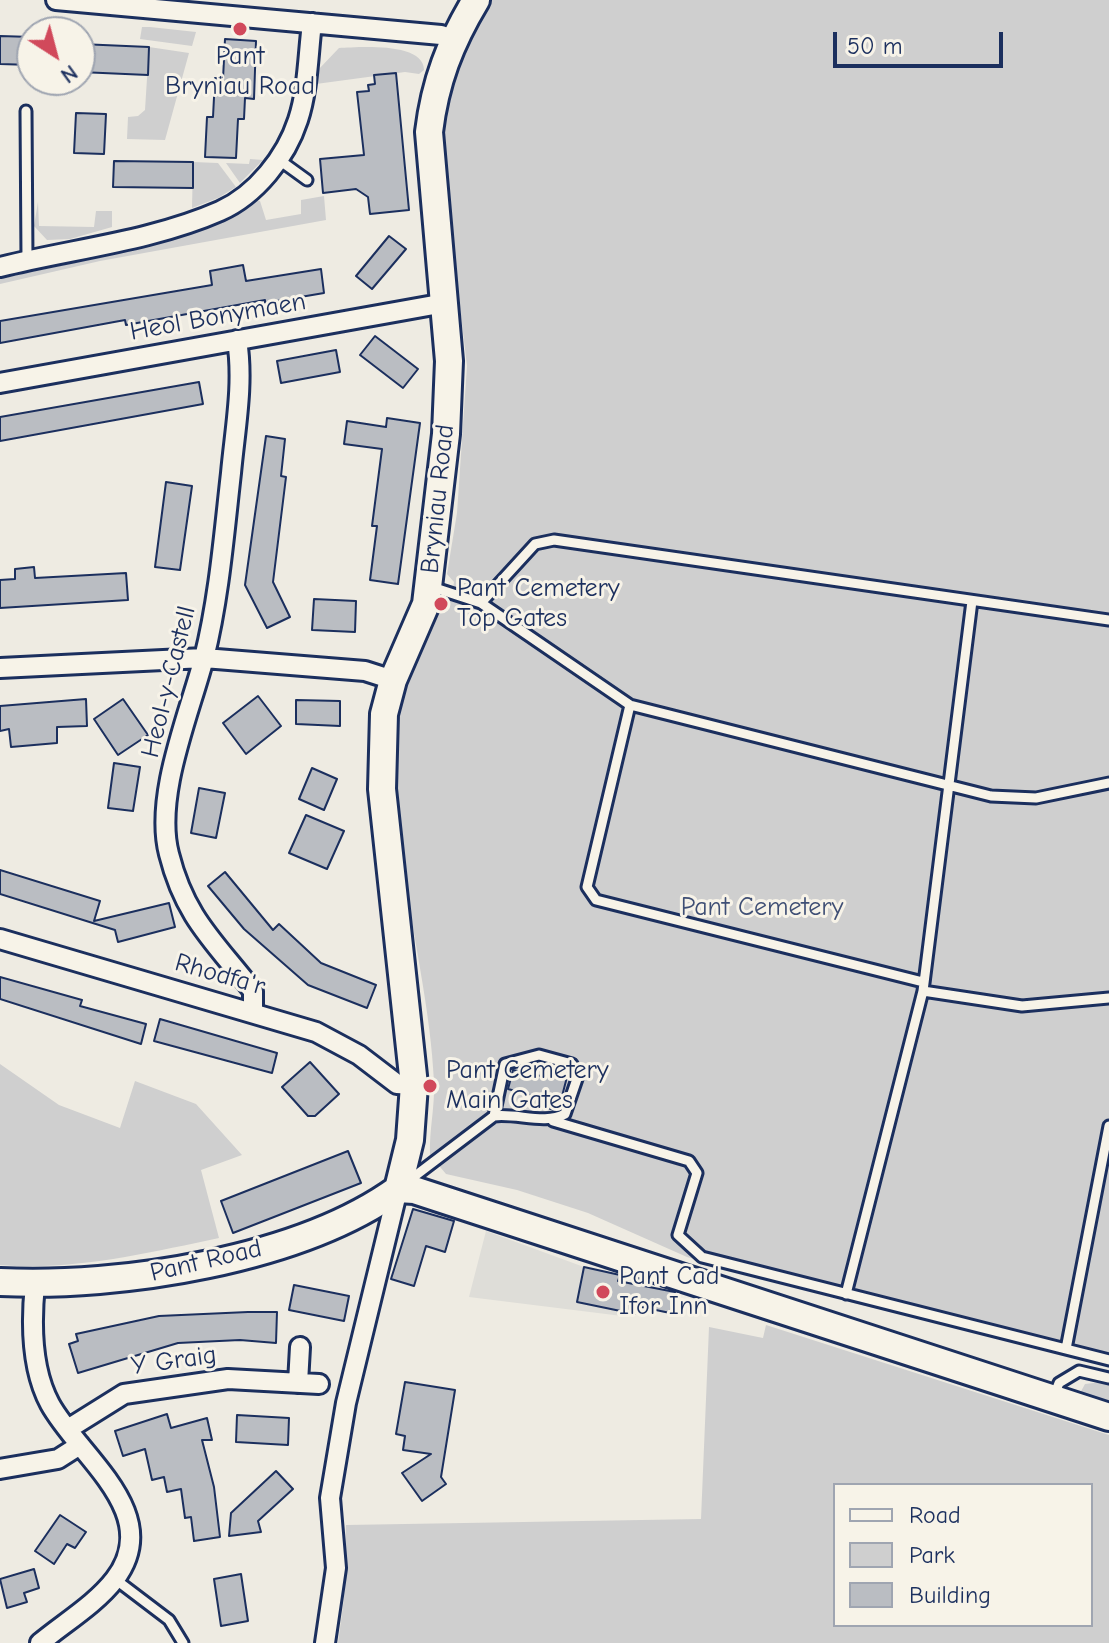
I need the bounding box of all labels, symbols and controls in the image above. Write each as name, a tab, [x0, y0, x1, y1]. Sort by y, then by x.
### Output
north arrow	[16, 16, 96, 96]
scale bar	[837, 16, 1007, 66]
marker: Pant Bryniau Road	[231, 20, 249, 38]
text: 50 m	[847, 32, 903, 60]
place label: Pant Bryniau Road	[165, 41, 315, 102]
text: N	[55, 59, 82, 89]
street label: Heol Bonymaen	[128, 286, 308, 348]
street label: Bryniau Road	[415, 423, 461, 575]
place label: Pant Cemetery Top Gates	[457, 573, 620, 634]
marker: Pant Cemetery Top Gates	[432, 595, 450, 613]
street label: Heol-y-Castell	[135, 603, 203, 761]
park label: Pant Cemetery	[681, 892, 843, 924]
street label: Rhodfa'r	[171, 947, 269, 1003]
place label: Pant Cemetery Main Gates	[446, 1055, 609, 1116]
marker: Pant Cemetery Main Gates	[421, 1077, 439, 1095]
street label: Pant Road	[147, 1233, 265, 1289]
place label: Pant Cad Ifor Inn	[619, 1261, 720, 1322]
marker: Pant Cad Ifor Inn	[594, 1283, 612, 1301]
street label: Y Graig	[129, 1340, 219, 1382]
legend	[833, 1483, 1093, 1627]
text: Road	[909, 1501, 961, 1529]
text: Park	[909, 1541, 955, 1569]
text: Building	[909, 1581, 991, 1609]

